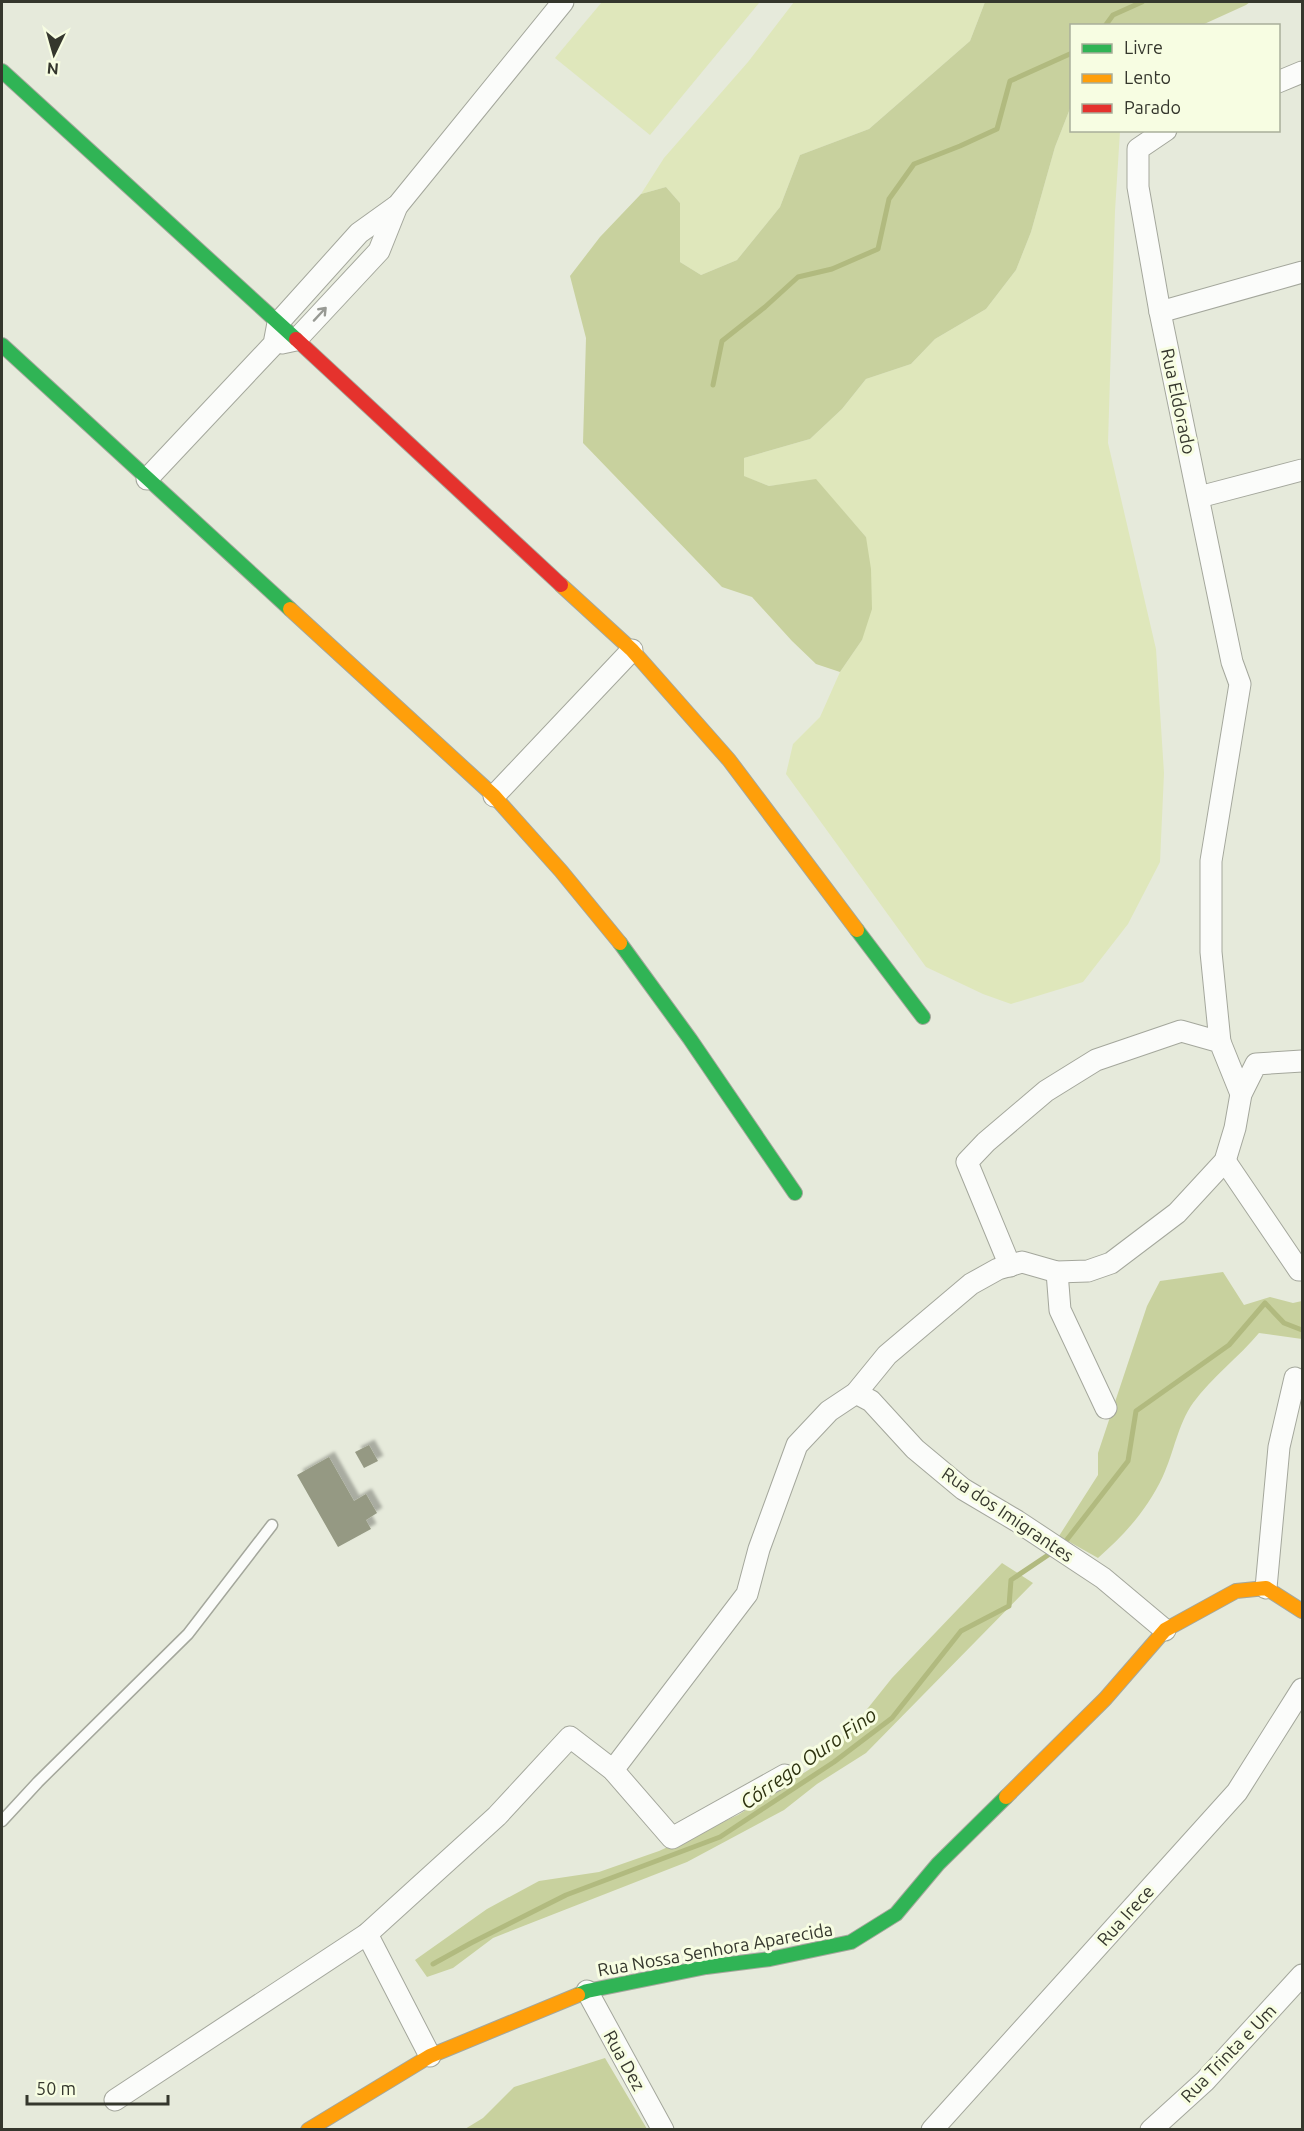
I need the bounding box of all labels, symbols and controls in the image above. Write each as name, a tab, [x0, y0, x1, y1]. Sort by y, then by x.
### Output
north arrow	[24, 24, 84, 84]
legend	[1070, 24, 1280, 132]
text: Livre	[1124, 37, 1163, 57]
text: N	[46, 59, 59, 78]
text: Lento	[1124, 67, 1171, 87]
text: Parado	[1124, 97, 1181, 117]
one-way arrow	[313, 306, 327, 321]
street label: Rua Eldorado	[1158, 346, 1200, 456]
street label: Rua dos Imigrantes	[939, 1463, 1078, 1565]
water label: Córrego Ouro Fino	[736, 1702, 881, 1814]
street label: Rua Irece	[1093, 1881, 1157, 1949]
street label: Rua Nossa Senhora Aparecida	[596, 1918, 834, 1980]
street label: Rua Trinta e Um	[1176, 2000, 1280, 2106]
street label: Rua Dez	[600, 2026, 650, 2094]
scale bar	[27, 2068, 168, 2106]
text: 50 m	[36, 2078, 76, 2098]

